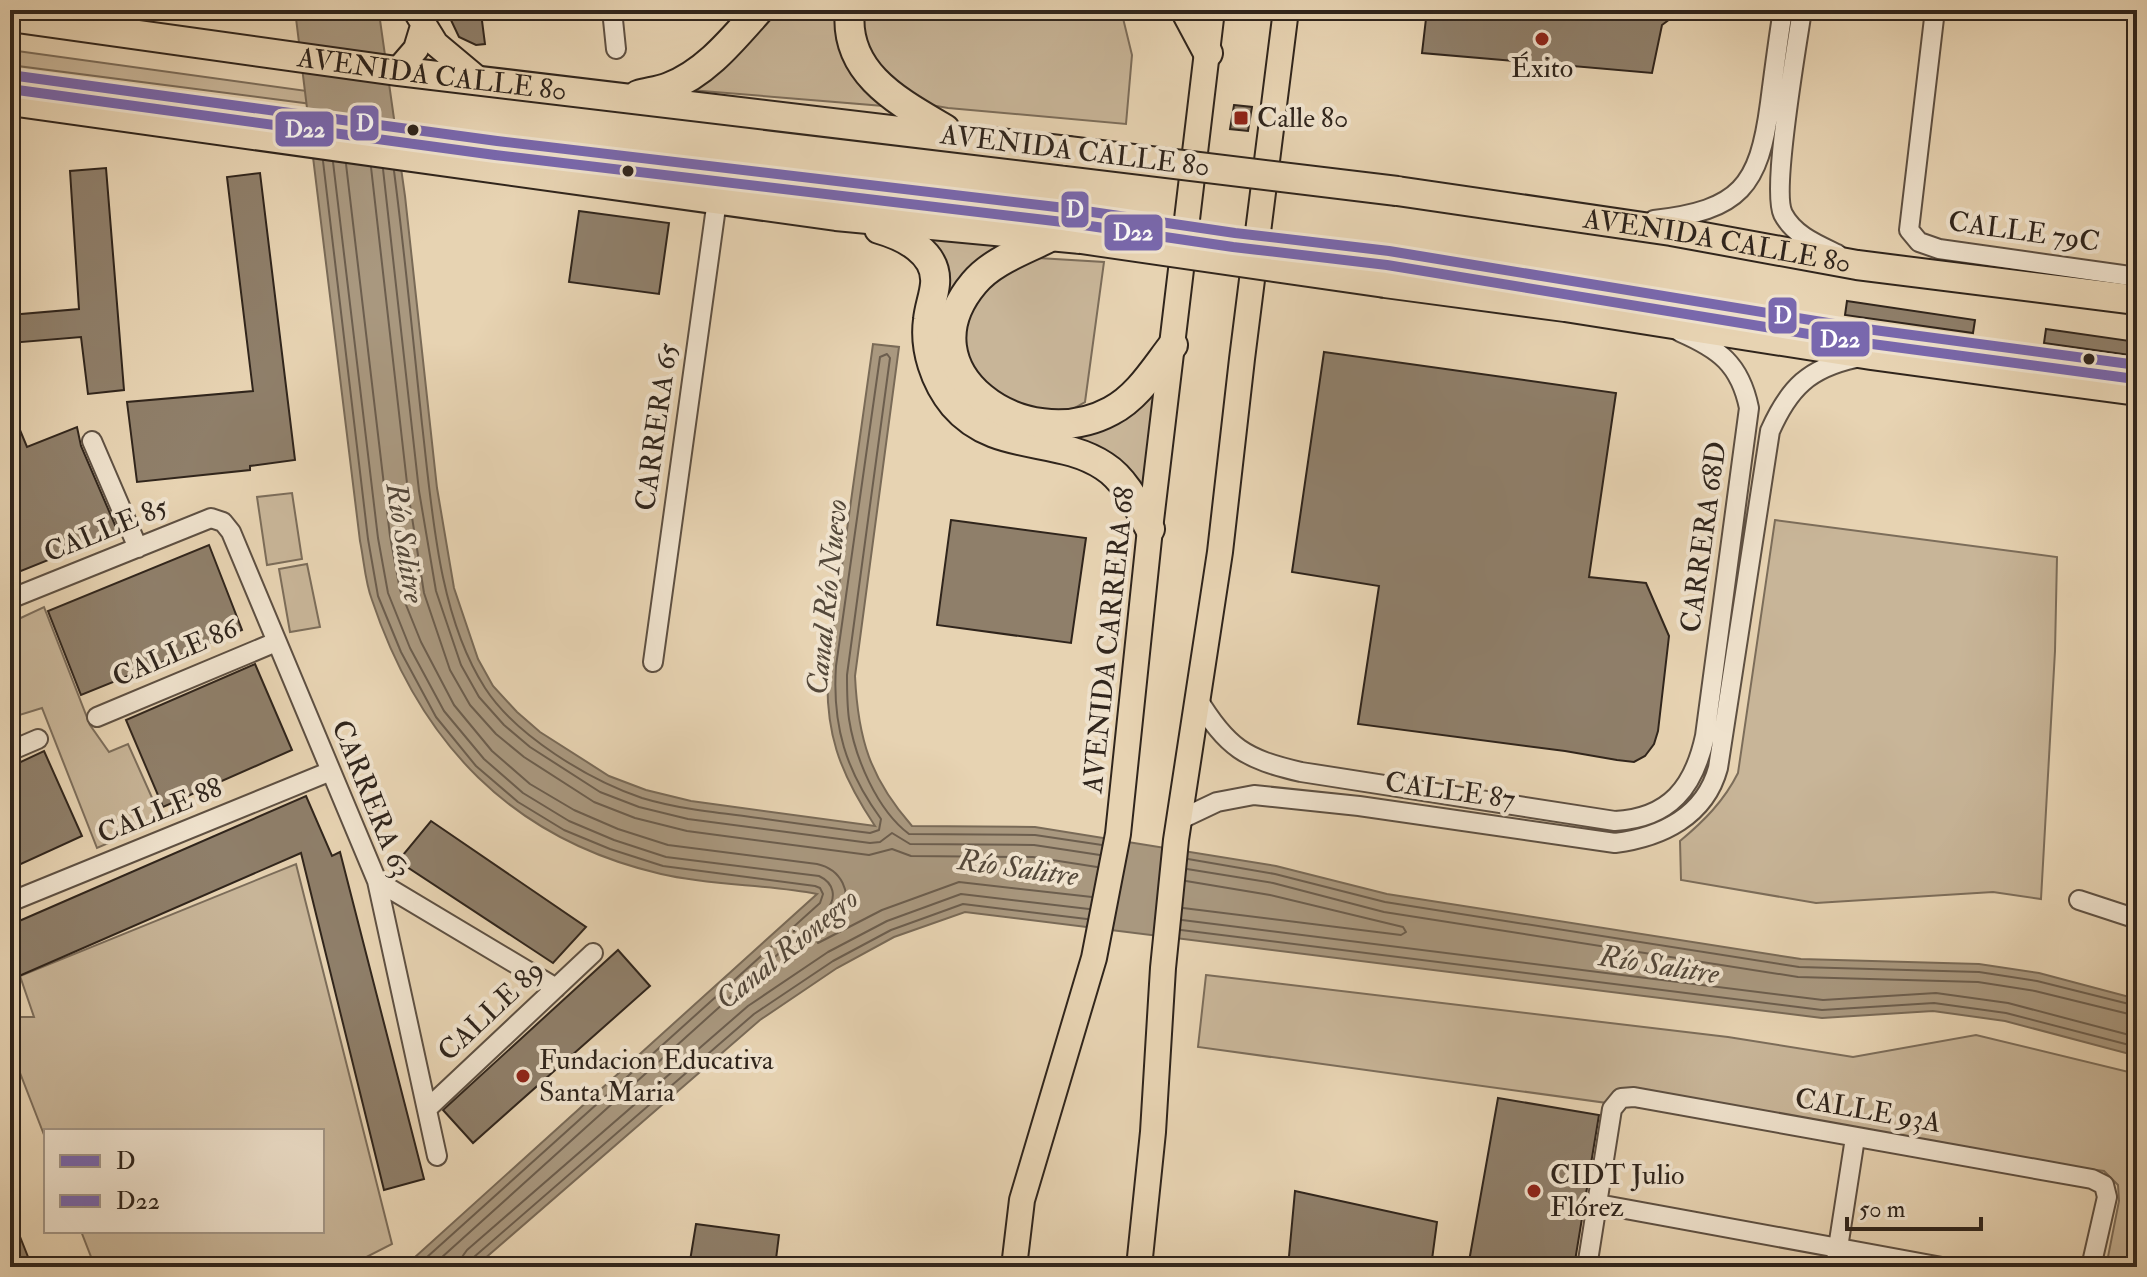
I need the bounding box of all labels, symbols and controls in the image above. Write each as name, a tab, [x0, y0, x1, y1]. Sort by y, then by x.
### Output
marker: Éxito	[1533, 30, 1551, 48]
street label: AVENIDA CALLE 80	[294, 40, 569, 109]
place label: Éxito	[1511, 51, 1573, 86]
place label: Calle 80	[1257, 101, 1348, 136]
line badge: D	[349, 104, 380, 142]
marker: Calle 80	[1232, 109, 1250, 127]
line badge: D22	[274, 110, 335, 148]
text: D	[356, 110, 374, 138]
text: D22	[285, 116, 325, 144]
street label: AVENIDA CALLE 80	[937, 117, 1212, 185]
unlabelled marker	[405, 122, 421, 138]
unlabelled marker	[620, 163, 636, 179]
line badge: D	[1060, 190, 1090, 229]
text: D	[1066, 196, 1084, 224]
street label: AVENIDA CALLE 80	[1580, 201, 1854, 281]
street label: CALLE 79C	[1946, 204, 2102, 260]
line badge: D22	[1103, 213, 1164, 252]
text: D22	[1113, 219, 1153, 247]
line badge: D	[1767, 296, 1798, 335]
text: D	[1774, 302, 1792, 330]
line badge: D22	[1810, 320, 1871, 358]
text: D22	[1820, 326, 1860, 354]
street label: CARRERA 65	[628, 340, 686, 513]
unlabelled marker	[2081, 351, 2097, 367]
street label: CARRERA 68D	[1673, 439, 1735, 635]
water label: Río Salitre	[377, 479, 433, 607]
street label: AVENIDA CARRERA 68	[1075, 485, 1143, 796]
street label: CALLE 85	[39, 489, 174, 571]
water label: Canal Río Nuevo	[798, 497, 856, 697]
street label: CALLE 86	[107, 610, 244, 695]
street label: CARRERA 63	[323, 715, 419, 883]
street label: CALLE 87	[1383, 765, 1517, 817]
street label: CALLE 88	[93, 770, 227, 852]
water label: Río Salitre	[955, 841, 1081, 895]
water label: Canal Rionegro	[708, 880, 866, 1018]
water label: Río Salitre	[1595, 937, 1723, 993]
street label: CALLE 89	[431, 953, 551, 1069]
place label: Fundacion Educativa Santa Maria	[539, 1043, 774, 1110]
marker: Fundacion Educativa Santa Maria	[514, 1067, 532, 1085]
street label: CALLE 93A	[1792, 1081, 1944, 1141]
legend	[44, 1129, 324, 1233]
text: D	[116, 1146, 136, 1177]
place label: CIDT Julio Flórez	[1550, 1158, 1685, 1225]
scale bar	[1847, 1181, 1981, 1231]
marker: CIDT Julio Flórez	[1525, 1182, 1543, 1200]
text: D22	[116, 1186, 160, 1217]
text: 50 m	[1859, 1194, 1906, 1225]

